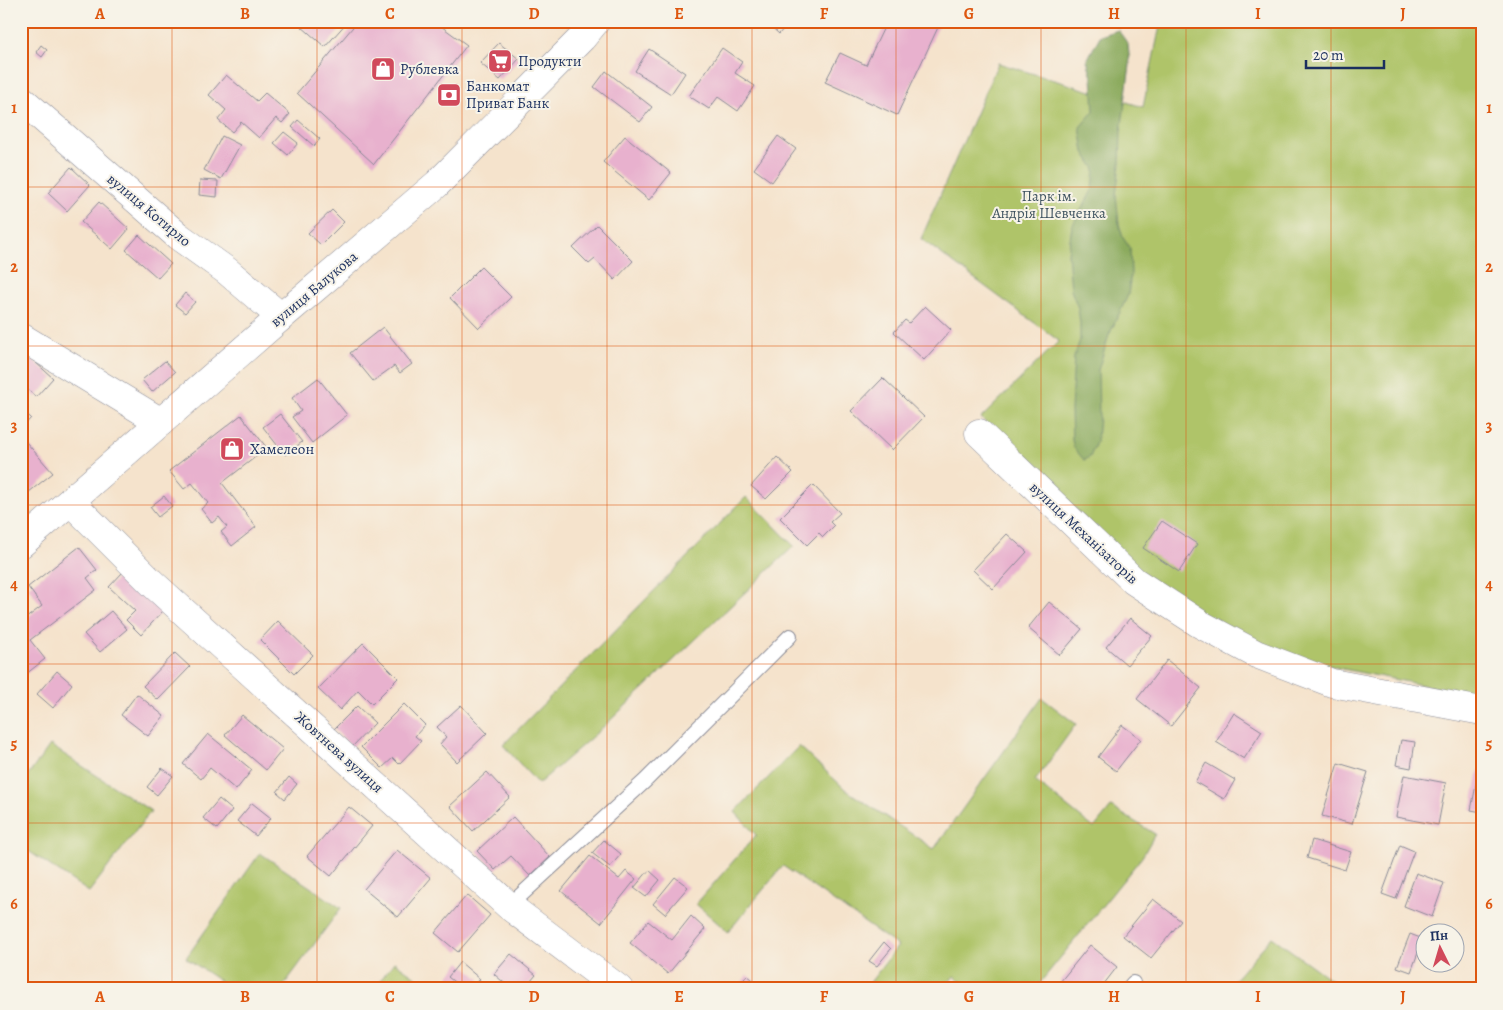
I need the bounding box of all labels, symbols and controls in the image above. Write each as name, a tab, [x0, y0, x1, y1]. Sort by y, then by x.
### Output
text: A	[94, 3, 106, 25]
text: B	[240, 3, 250, 25]
text: C	[385, 3, 395, 25]
text: D	[528, 3, 540, 25]
text: E	[674, 3, 684, 25]
text: F	[820, 3, 829, 25]
text: G	[964, 3, 974, 25]
text: H	[1108, 3, 1120, 25]
text: I	[1255, 3, 1261, 25]
text: J	[1400, 3, 1406, 25]
scale bar	[1306, 38, 1383, 70]
text: 20 m	[1313, 45, 1344, 65]
supermarket icon: Продукти	[487, 48, 513, 74]
place label: Продукти	[518, 51, 582, 71]
shop icon: Рублевка	[370, 56, 396, 82]
place label: Рублевка	[400, 59, 459, 79]
place label: Банкомат Приват Банк	[466, 76, 550, 113]
bank icon: Банкомат Приват Банк	[436, 82, 462, 108]
text: 1	[11, 97, 17, 119]
text: 1	[1486, 97, 1492, 119]
street label: вулиця Котирло	[103, 169, 195, 251]
park label: Парк ім. Андрія Шевченка	[991, 186, 1106, 223]
street label: вулиця Балукова	[266, 247, 362, 331]
text: 2	[10, 256, 18, 278]
text: 2	[1485, 256, 1493, 278]
text: 3	[11, 415, 18, 437]
text: 3	[1486, 415, 1493, 437]
shop icon: Хамелеон	[219, 436, 245, 462]
place label: Хамелеон	[250, 439, 314, 459]
street label: вулиця Механізаторів	[1025, 477, 1143, 589]
text: 4	[10, 574, 18, 596]
text: 4	[1485, 574, 1493, 596]
street label: Жовтнева вулиця	[290, 707, 388, 797]
text: 5	[11, 733, 18, 755]
text: 5	[1486, 733, 1493, 755]
text: 6	[10, 893, 18, 915]
text: 6	[1485, 893, 1493, 915]
north arrow	[1416, 922, 1466, 972]
text: Пн	[1429, 925, 1449, 946]
text: A	[94, 986, 106, 1008]
text: B	[240, 986, 250, 1008]
text: C	[385, 986, 395, 1008]
text: D	[528, 986, 540, 1008]
text: E	[674, 986, 684, 1008]
text: F	[820, 986, 829, 1008]
text: G	[964, 986, 974, 1008]
text: H	[1108, 986, 1120, 1008]
text: I	[1255, 986, 1261, 1008]
text: J	[1400, 986, 1406, 1008]

